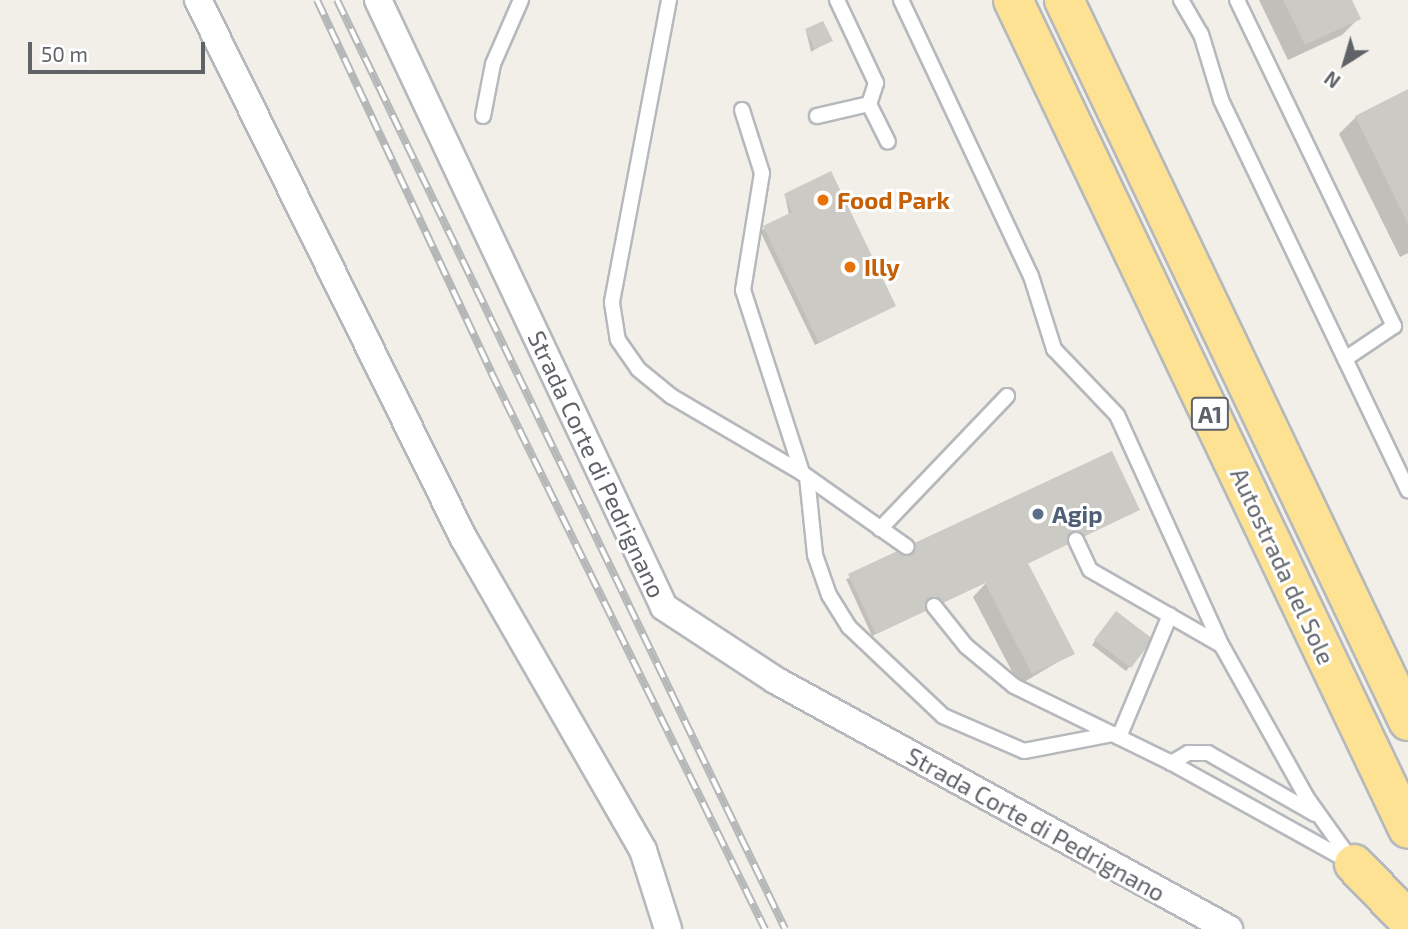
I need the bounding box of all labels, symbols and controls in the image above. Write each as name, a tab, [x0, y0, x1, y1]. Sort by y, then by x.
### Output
scale bar	[32, 28, 208, 72]
north arrow	[1310, 28, 1380, 98]
text: 50 m	[41, 41, 88, 66]
text: N	[1320, 67, 1344, 93]
place label: Food Park	[837, 186, 950, 214]
marker: Food Park	[815, 192, 831, 208]
place label: Illy	[864, 253, 900, 281]
marker: Illy	[842, 259, 858, 275]
street label: Strada Corte di Pedrignano	[522, 326, 672, 602]
road number: A1	[1191, 394, 1229, 434]
street label: Autostrada del Sole	[1225, 463, 1341, 669]
place label: Agip	[1052, 500, 1103, 528]
marker: Agip	[1030, 506, 1046, 522]
street label: Strada Corte di Pedrignano	[902, 741, 1170, 907]

